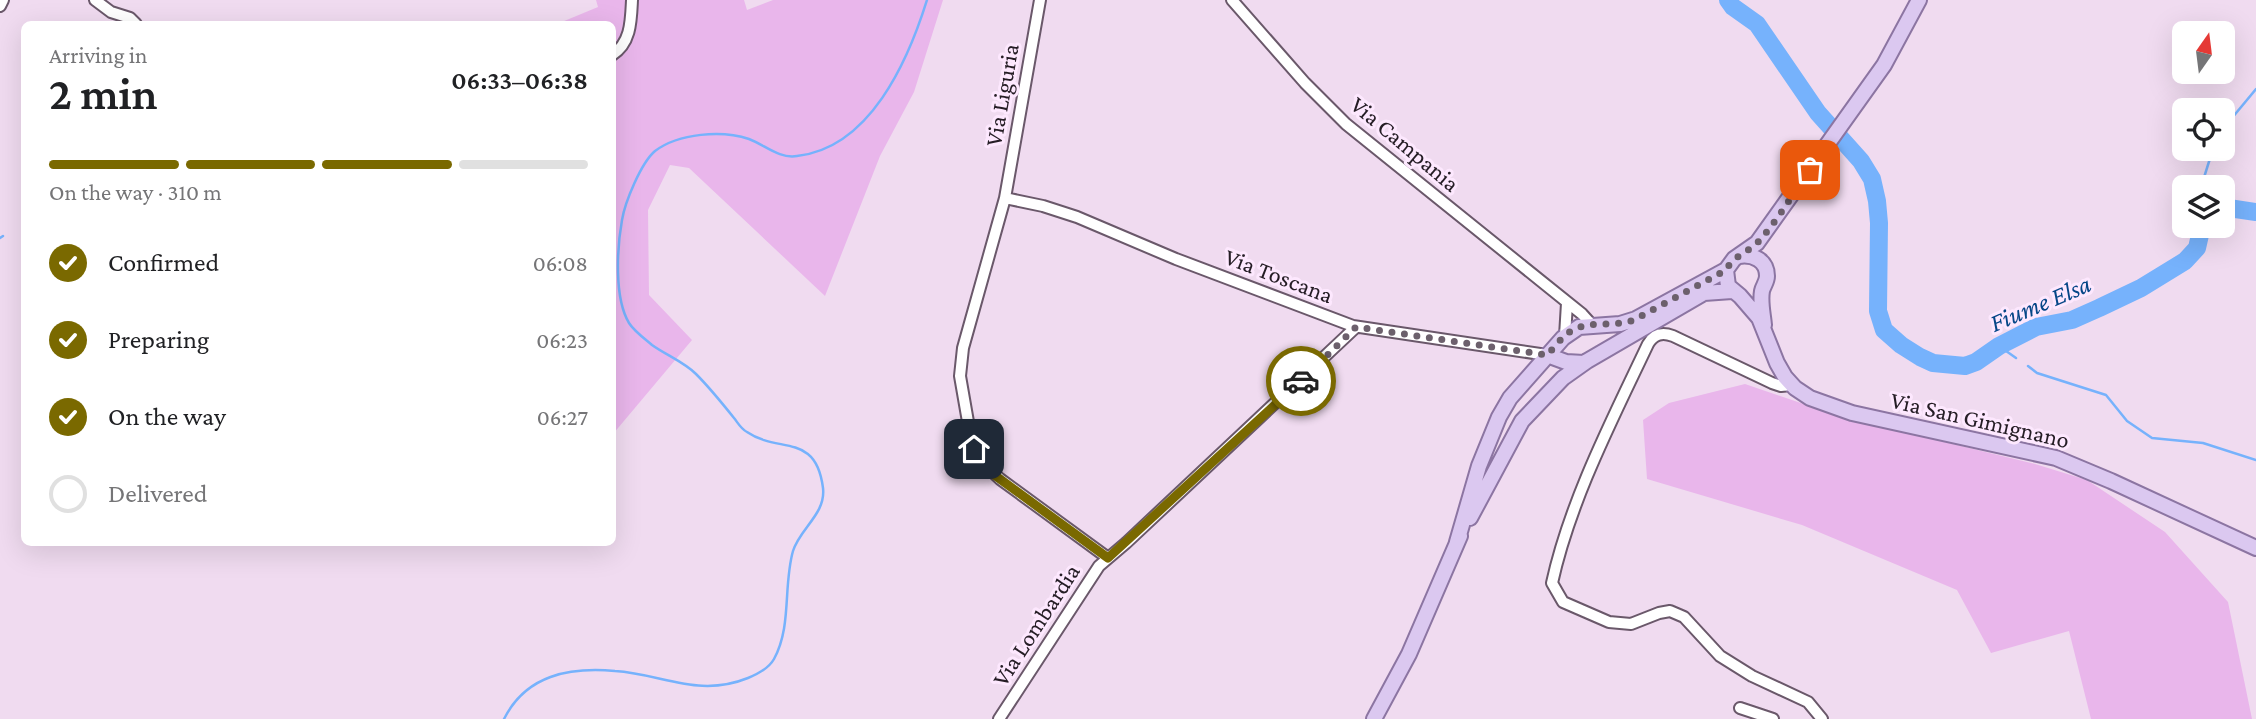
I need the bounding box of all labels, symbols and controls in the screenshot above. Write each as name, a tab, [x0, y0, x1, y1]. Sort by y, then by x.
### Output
north arrow	[2172, 21, 2235, 84]
map controls	[2172, 21, 2235, 238]
street label: Via Liguria	[979, 41, 1024, 148]
text: Arriving in	[49, 42, 147, 68]
text: 06:33–06:38	[451, 66, 588, 95]
text: 2 min	[49, 68, 157, 119]
street label: Via Campania	[1345, 90, 1465, 197]
button: locate	[2172, 98, 2235, 161]
pin	[1780, 140, 1840, 200]
icon: bag	[1791, 151, 1829, 189]
button: layers	[2172, 175, 2235, 238]
text: On the way · 310 m	[49, 179, 222, 205]
street label: Via Toscana	[1221, 243, 1337, 309]
icon: check	[49, 244, 87, 282]
text: Confirmed	[108, 248, 219, 277]
text: 06:08	[533, 250, 588, 276]
water label: Fiume Elsa	[1985, 269, 2095, 338]
icon: check	[49, 321, 87, 359]
text: Preparing	[108, 325, 209, 354]
text: 06:23	[536, 327, 588, 353]
courier	[1266, 346, 1336, 416]
icon: car	[1282, 362, 1320, 400]
street label: Via San Gimignano	[1888, 386, 2072, 453]
icon: check	[49, 398, 87, 436]
text: On the way	[108, 402, 226, 431]
text: 06:27	[537, 404, 588, 430]
pin	[944, 419, 1004, 479]
icon: home	[955, 430, 993, 468]
text: Delivered	[108, 479, 207, 508]
street label: Via Lombardia	[986, 559, 1085, 691]

